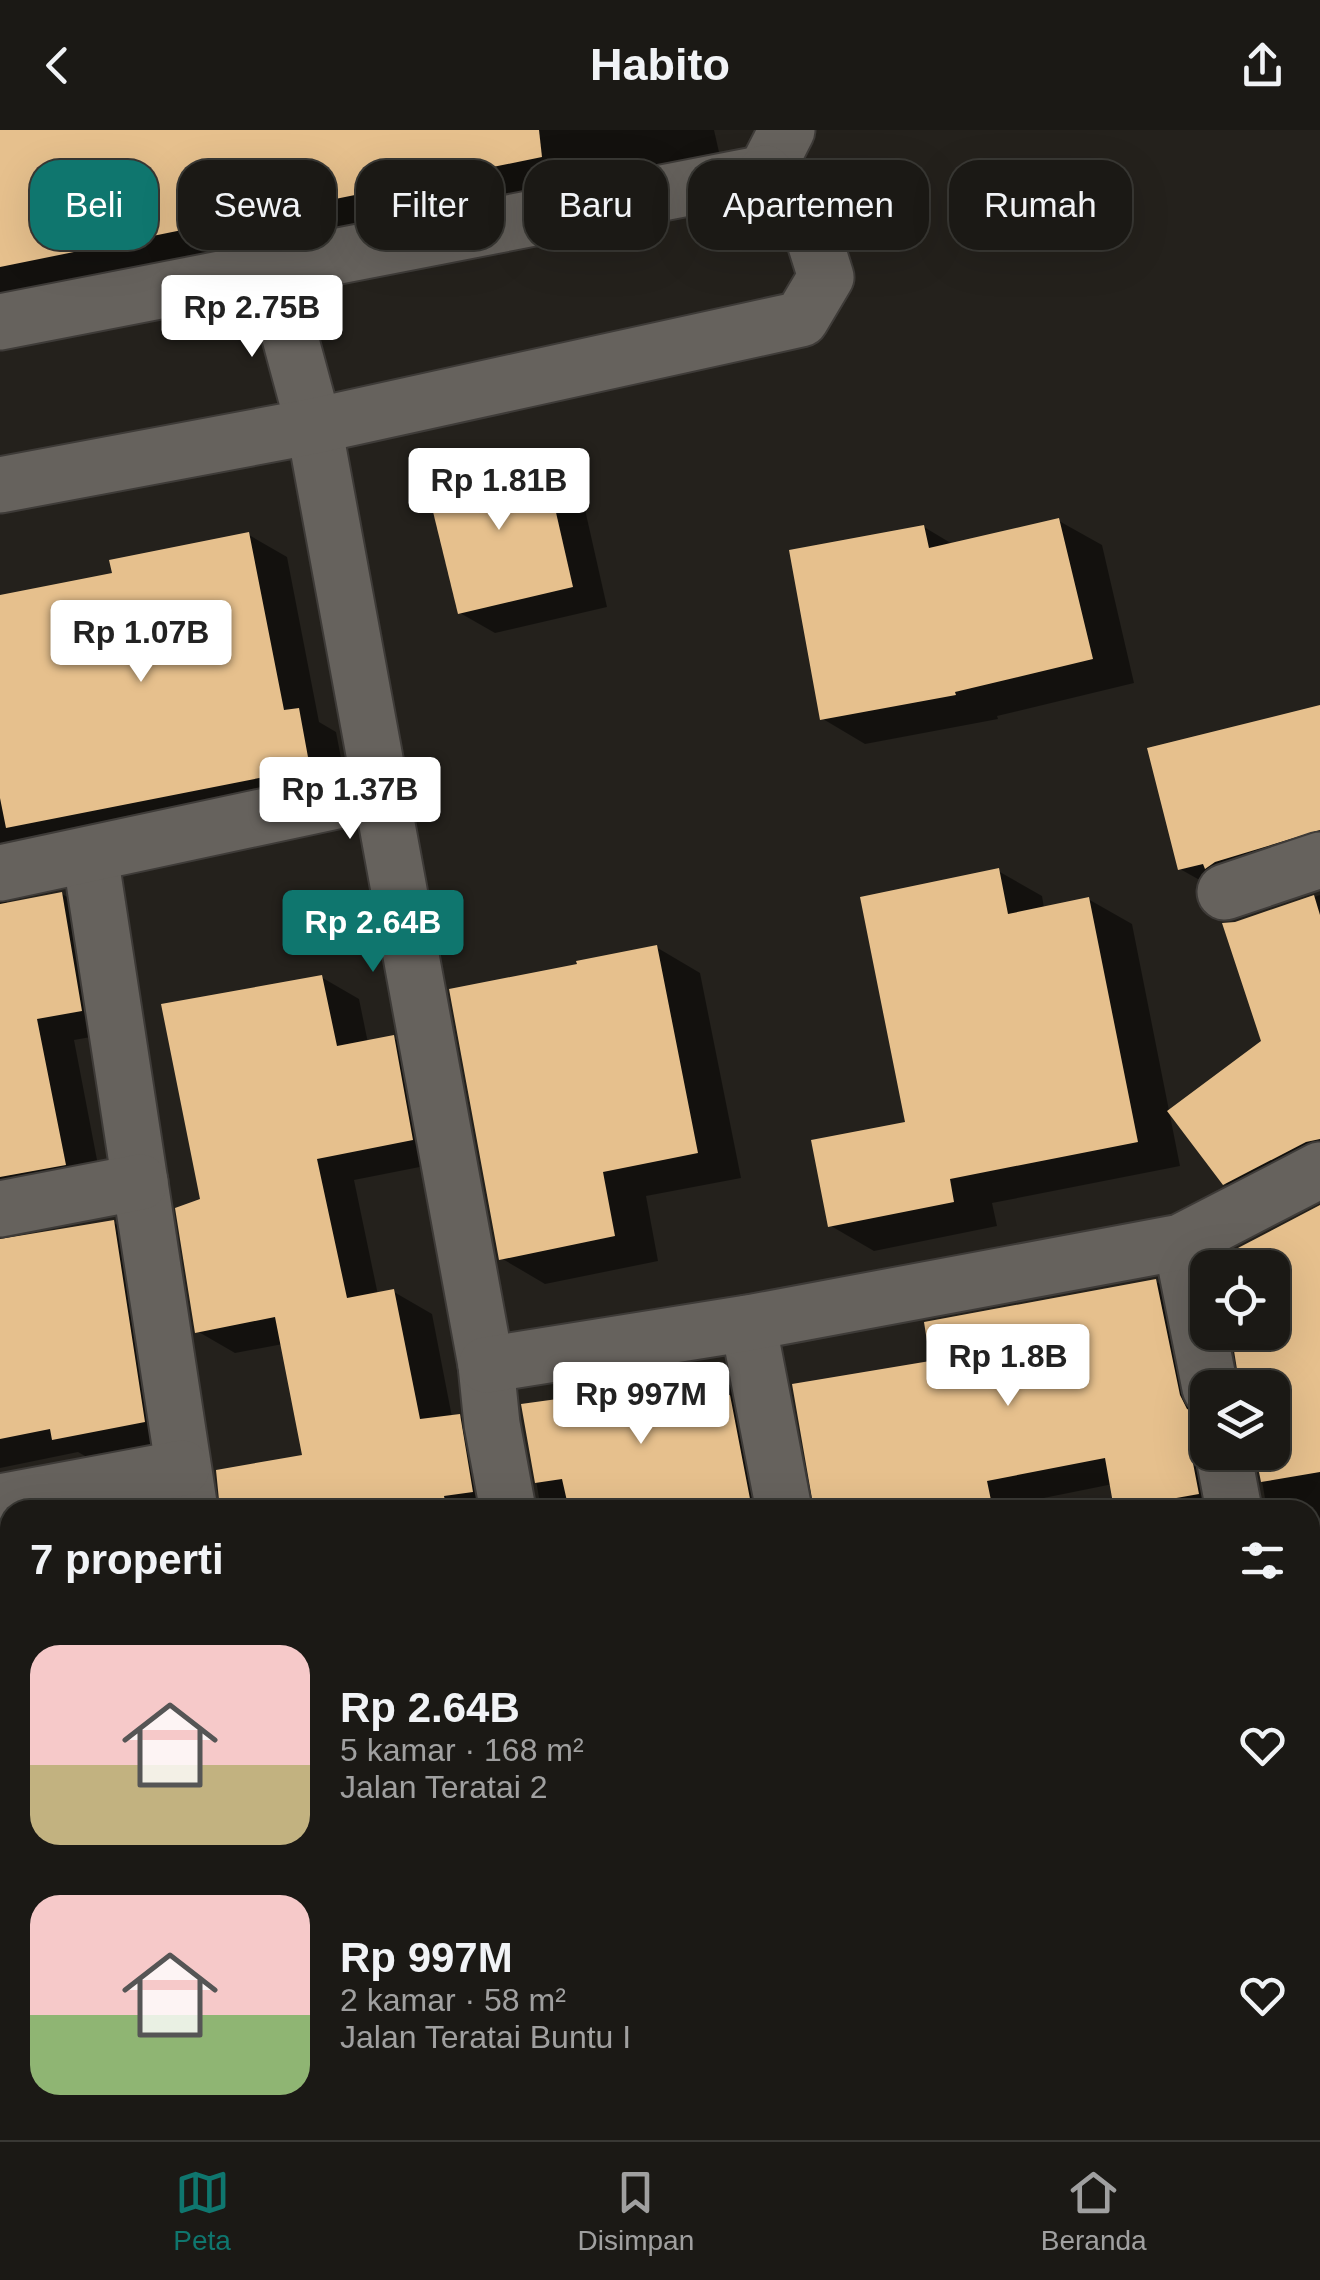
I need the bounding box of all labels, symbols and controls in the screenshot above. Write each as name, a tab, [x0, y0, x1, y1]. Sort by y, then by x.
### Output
icon: back	[30, 38, 85, 93]
icon: share	[1235, 38, 1290, 93]
text: Habito	[590, 39, 730, 90]
chip: Beli	[30, 160, 158, 250]
chip: Sewa	[178, 160, 336, 250]
chip: Filter	[356, 160, 504, 250]
chip: Baru	[524, 160, 668, 250]
chip: Apartemen	[688, 160, 929, 250]
chip: Rumah	[949, 160, 1132, 250]
pin: Rp 2.75B	[149, 275, 355, 360]
text: Rp 2.75B	[184, 289, 320, 325]
pin: Rp 1.81B	[396, 448, 602, 533]
text: Rp 1.81B	[431, 462, 567, 498]
pin: Rp 1.07B	[38, 600, 244, 685]
text: Rp 1.07B	[73, 614, 209, 650]
pin: Rp 1.37B	[247, 757, 453, 842]
text: Rp 1.37B	[282, 771, 418, 807]
pin: Rp 2.64B	[270, 890, 476, 975]
text: Rp 2.64B	[305, 904, 441, 940]
map controls	[1190, 1250, 1290, 1470]
button: locate	[1190, 1250, 1290, 1350]
pin: Rp 1.8B	[916, 1324, 1100, 1409]
text: Rp 1.8B	[948, 1338, 1068, 1374]
pin: Rp 997M	[549, 1362, 733, 1447]
button: layers	[1190, 1370, 1290, 1470]
text: Rp 997M	[575, 1376, 707, 1412]
icon: filters	[1235, 1533, 1290, 1588]
text: 7 properti	[30, 1536, 224, 1583]
text: Rp 2.64B	[340, 1684, 520, 1731]
icon: home	[110, 1685, 230, 1805]
icon: heart	[1235, 1718, 1290, 1773]
text: 5 kamar · 168 m²	[340, 1732, 584, 1768]
text: Jalan Teratai 2	[340, 1769, 548, 1805]
text: Rp 997M	[340, 1934, 513, 1981]
icon: home	[110, 1935, 230, 2055]
icon: heart	[1235, 1968, 1290, 2023]
text: 2 kamar · 58 m²	[340, 1982, 566, 2018]
text: Jalan Teratai Buntu I	[340, 2019, 631, 2055]
tab: Peta	[173, 2165, 231, 2257]
tab: Disimpan	[578, 2165, 694, 2257]
tab: Beranda	[1041, 2165, 1147, 2257]

